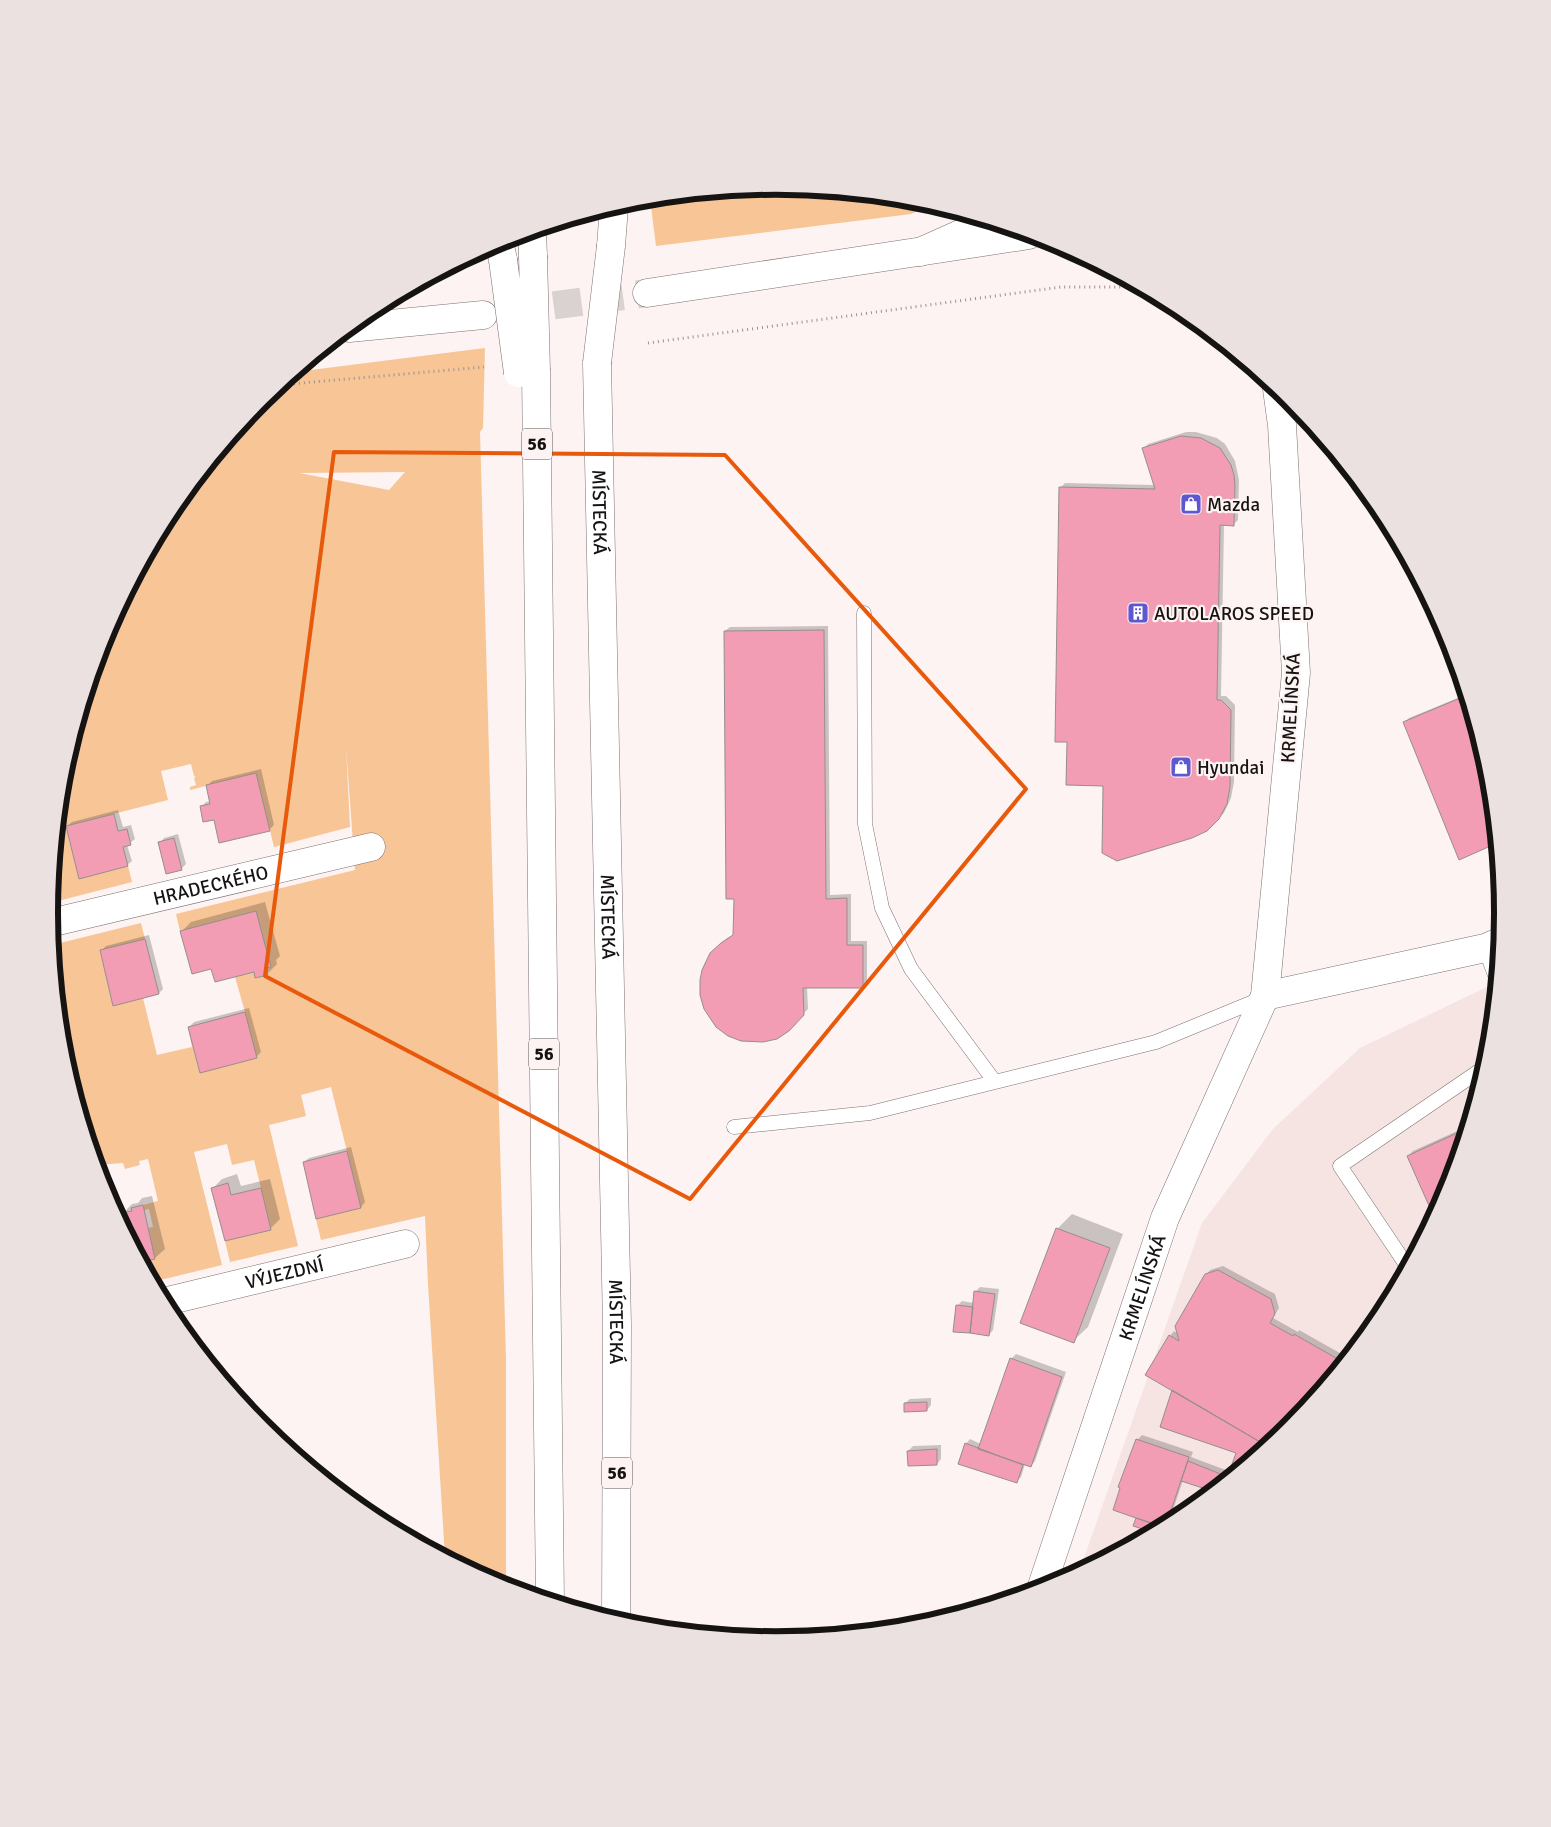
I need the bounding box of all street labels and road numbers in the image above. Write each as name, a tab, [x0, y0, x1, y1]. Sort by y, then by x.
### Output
road number: 56	[522, 428, 552, 459]
street label: MÍSTECKÁ	[586, 469, 612, 555]
street label: KRMELÍNSKÁ	[1276, 652, 1306, 764]
street label: HRADECKÉHO	[151, 861, 271, 911]
street label: MÍSTECKÁ	[595, 874, 620, 960]
road number: 56	[529, 1038, 559, 1070]
street label: KRMELÍNSKÁ	[1114, 1231, 1172, 1344]
street label: VÝJEZDNÍ	[243, 1253, 327, 1295]
street label: MÍSTECKÁ	[603, 1279, 628, 1365]
road number: 56	[602, 1458, 632, 1489]

